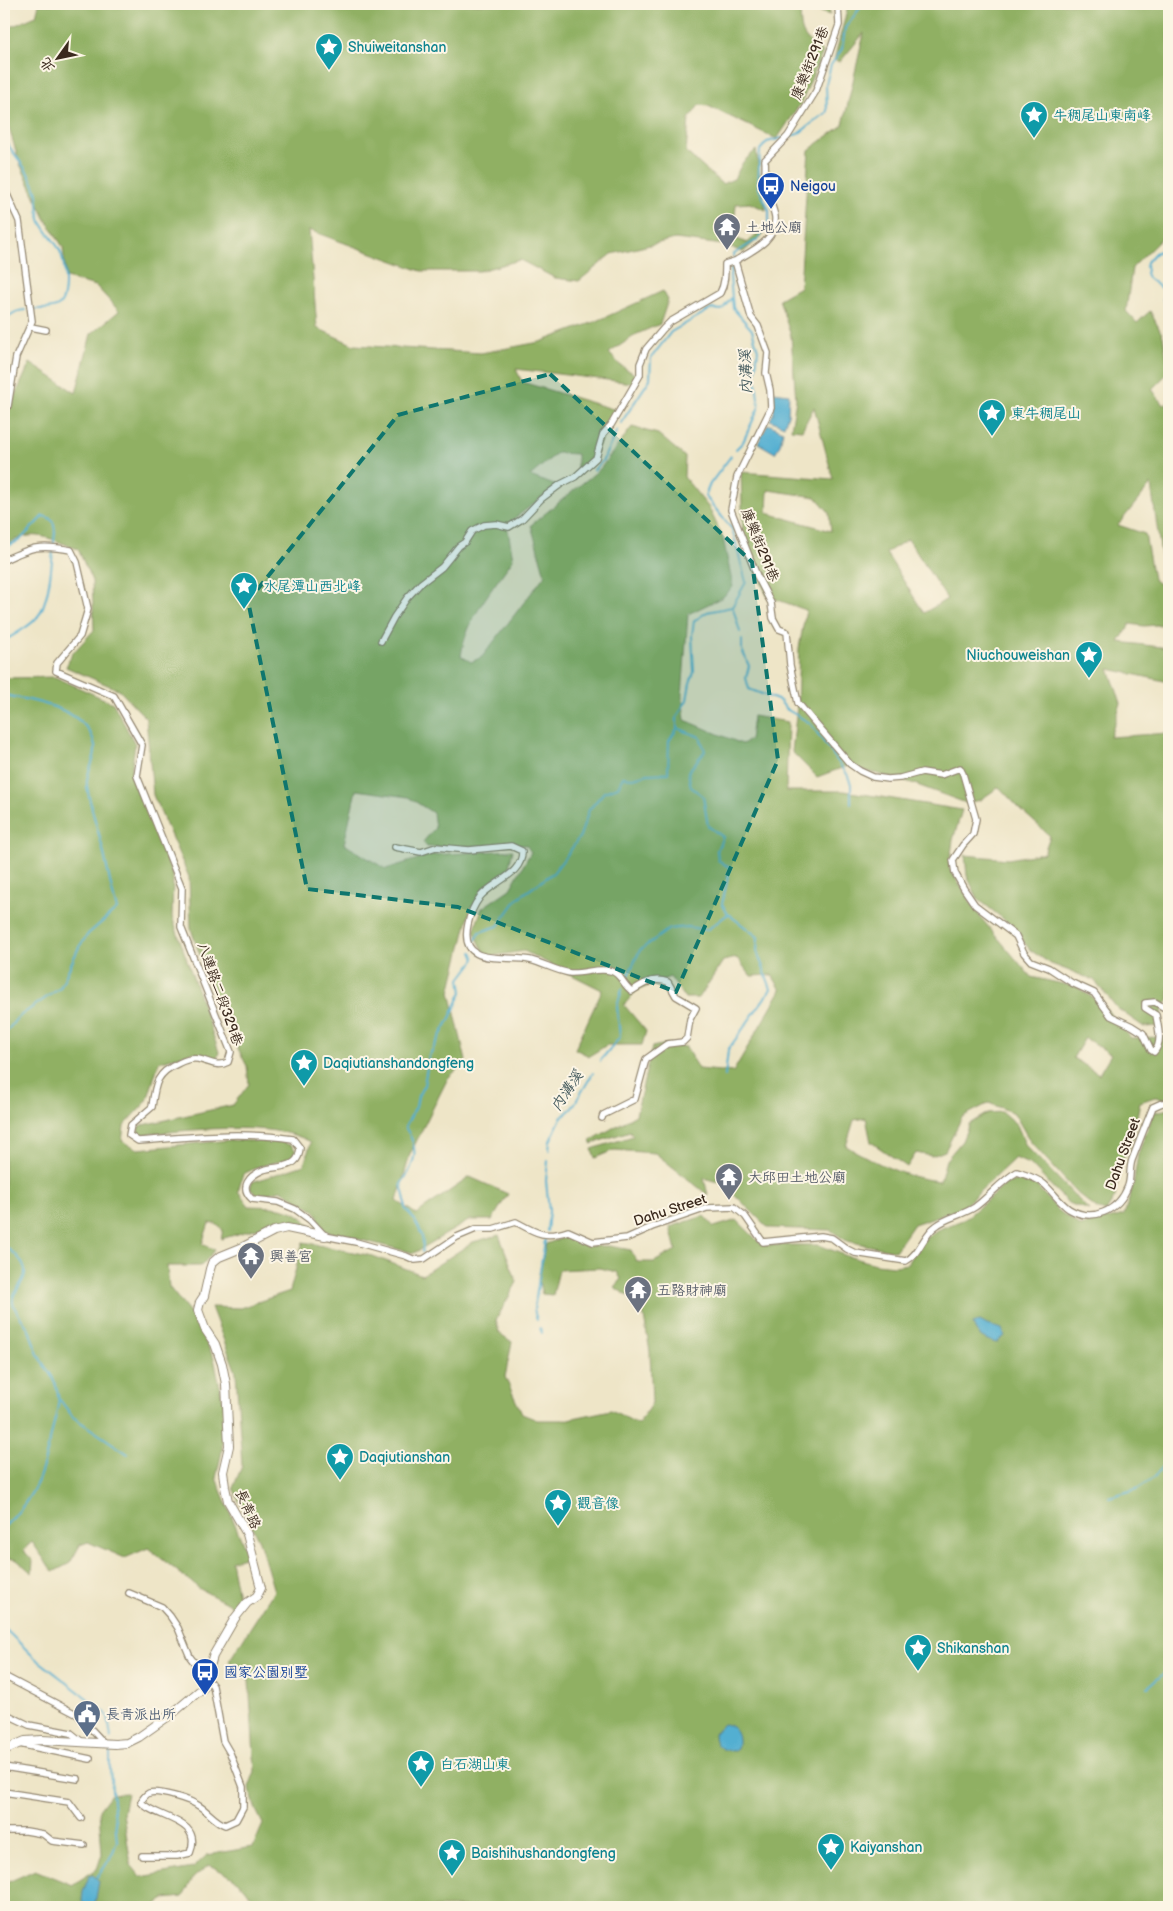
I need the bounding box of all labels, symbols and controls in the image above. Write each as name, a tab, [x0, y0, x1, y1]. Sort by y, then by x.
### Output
street label: 康樂街291巷	[788, 23, 833, 102]
north arrow	[32, 32, 82, 82]
place icon: Shuiweitanshan	[314, 32, 344, 71]
place label: Shuiweitanshan	[348, 39, 446, 56]
text: 北	[37, 54, 58, 75]
place icon: 牛稠尾山東南峰	[1019, 100, 1049, 139]
place label: 牛稠尾山東南峰	[1053, 107, 1151, 124]
bus stop icon: Neigou	[756, 171, 786, 210]
place label: Neigou	[790, 178, 836, 195]
temple icon: 土地公廟	[712, 212, 742, 251]
place label: 土地公廟	[746, 219, 802, 236]
water label: 內溝溪	[736, 348, 756, 395]
place icon: 東牛稠尾山	[977, 398, 1007, 437]
place label: 東牛稠尾山	[1011, 405, 1081, 422]
street label: 康樂街291巷	[738, 506, 783, 585]
place icon: 水尾潭山西北峰	[229, 571, 259, 610]
place label: 水尾潭山西北峰	[263, 578, 361, 595]
place icon: Niuchouweishan	[1074, 640, 1104, 679]
place label: Niuchouweishan	[966, 647, 1070, 664]
street label: 八連路二段329巷	[193, 940, 247, 1049]
place icon: Daqiutianshandongfeng	[289, 1048, 319, 1087]
place label: Daqiutianshandongfeng	[323, 1055, 474, 1072]
water label: 內溝溪	[547, 1066, 588, 1115]
street label: Dahu Street	[1102, 1115, 1144, 1192]
temple icon: 大邱田土地公廟	[714, 1162, 744, 1201]
place label: 大邱田土地公廟	[748, 1169, 846, 1186]
street label: Dahu Street	[632, 1190, 709, 1230]
temple icon: 興善宮	[236, 1241, 266, 1280]
place label: 興善宮	[270, 1248, 312, 1265]
temple icon: 五路財神廟	[623, 1275, 653, 1314]
place label: 五路財神廟	[657, 1282, 727, 1299]
place icon: Daqiutianshan	[325, 1442, 355, 1481]
place label: Daqiutianshan	[359, 1449, 450, 1466]
street label: 長青路	[232, 1486, 264, 1532]
place icon: 觀音像	[543, 1488, 573, 1527]
place label: 觀音像	[577, 1495, 619, 1512]
place icon: Shikanshan	[903, 1633, 933, 1672]
place label: Shikanshan	[937, 1640, 1010, 1657]
bus stop icon: 國家公園別墅	[190, 1657, 220, 1696]
place label: 國家公園別墅	[224, 1664, 308, 1681]
public building icon: 長青派出所	[72, 1699, 102, 1738]
place label: 長青派出所	[106, 1706, 176, 1723]
place icon: 白石湖山東	[406, 1749, 436, 1788]
place label: 白石湖山東	[440, 1756, 510, 1773]
place icon: Kaiyanshan	[816, 1832, 846, 1871]
place icon: Baishihushandongfeng	[437, 1838, 467, 1877]
place label: Kaiyanshan	[850, 1839, 922, 1856]
place label: Baishihushandongfeng	[471, 1845, 616, 1862]

